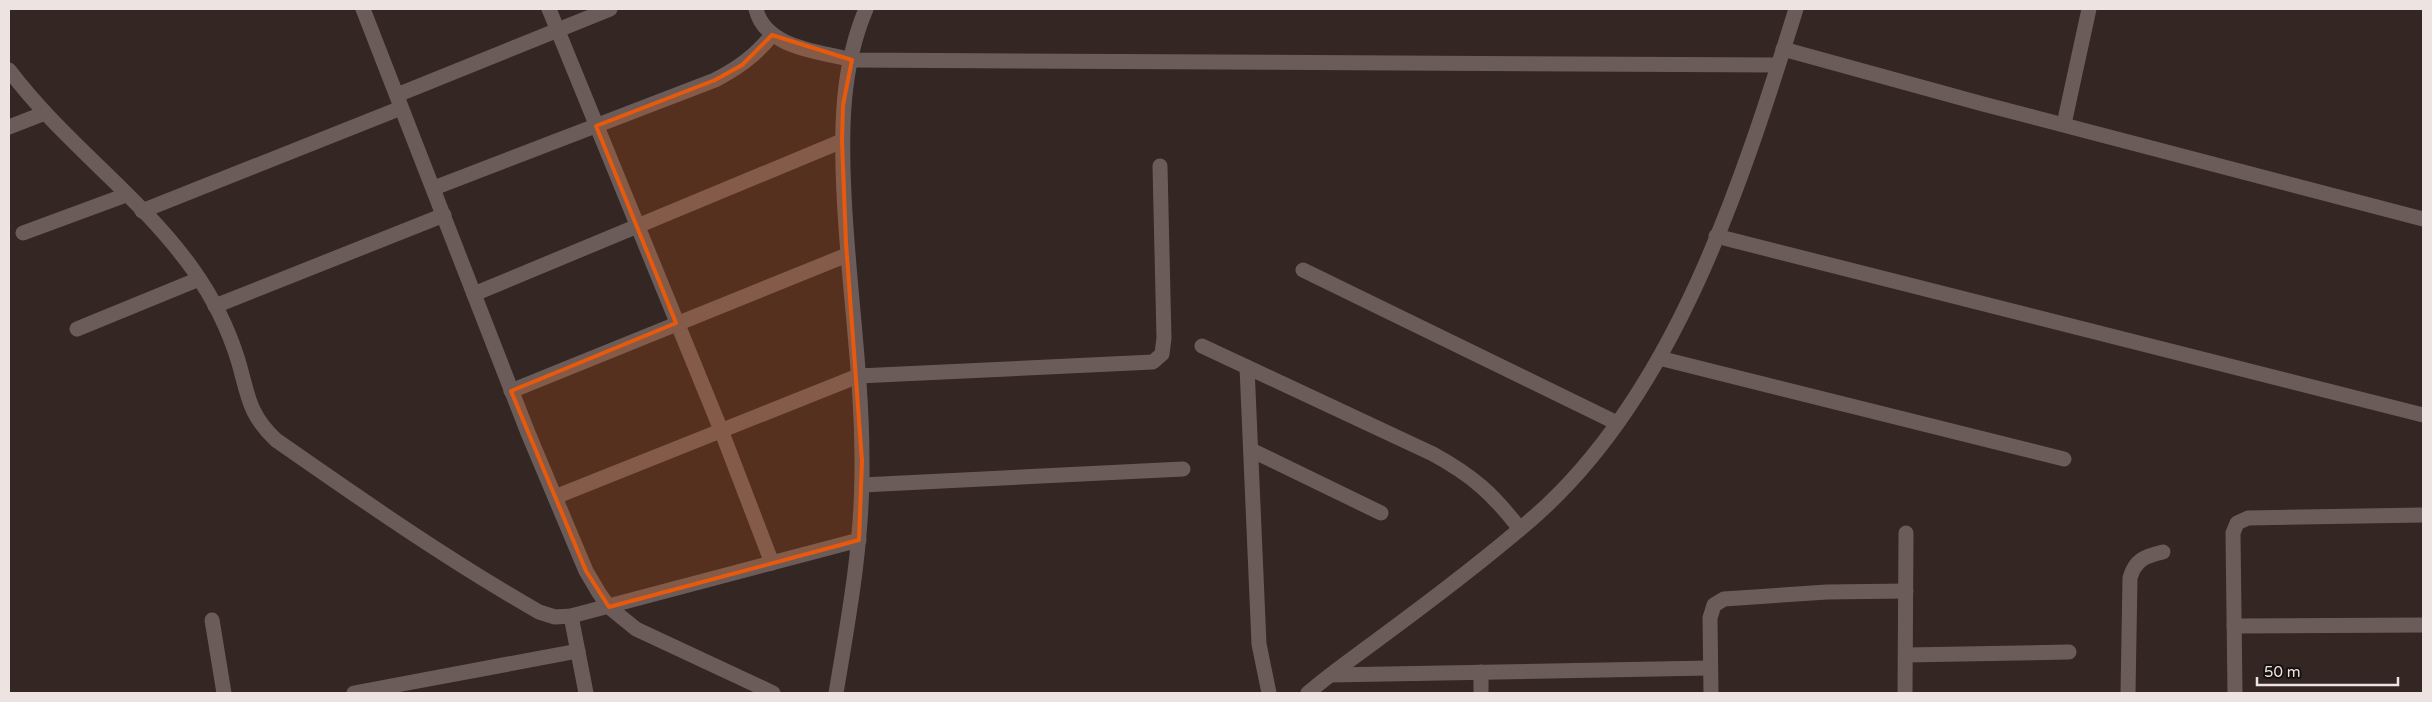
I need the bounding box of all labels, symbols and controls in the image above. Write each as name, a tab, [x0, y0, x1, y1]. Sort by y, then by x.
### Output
scale bar	[2257, 654, 2398, 686]
text: 50 m	[2264, 663, 2301, 681]

